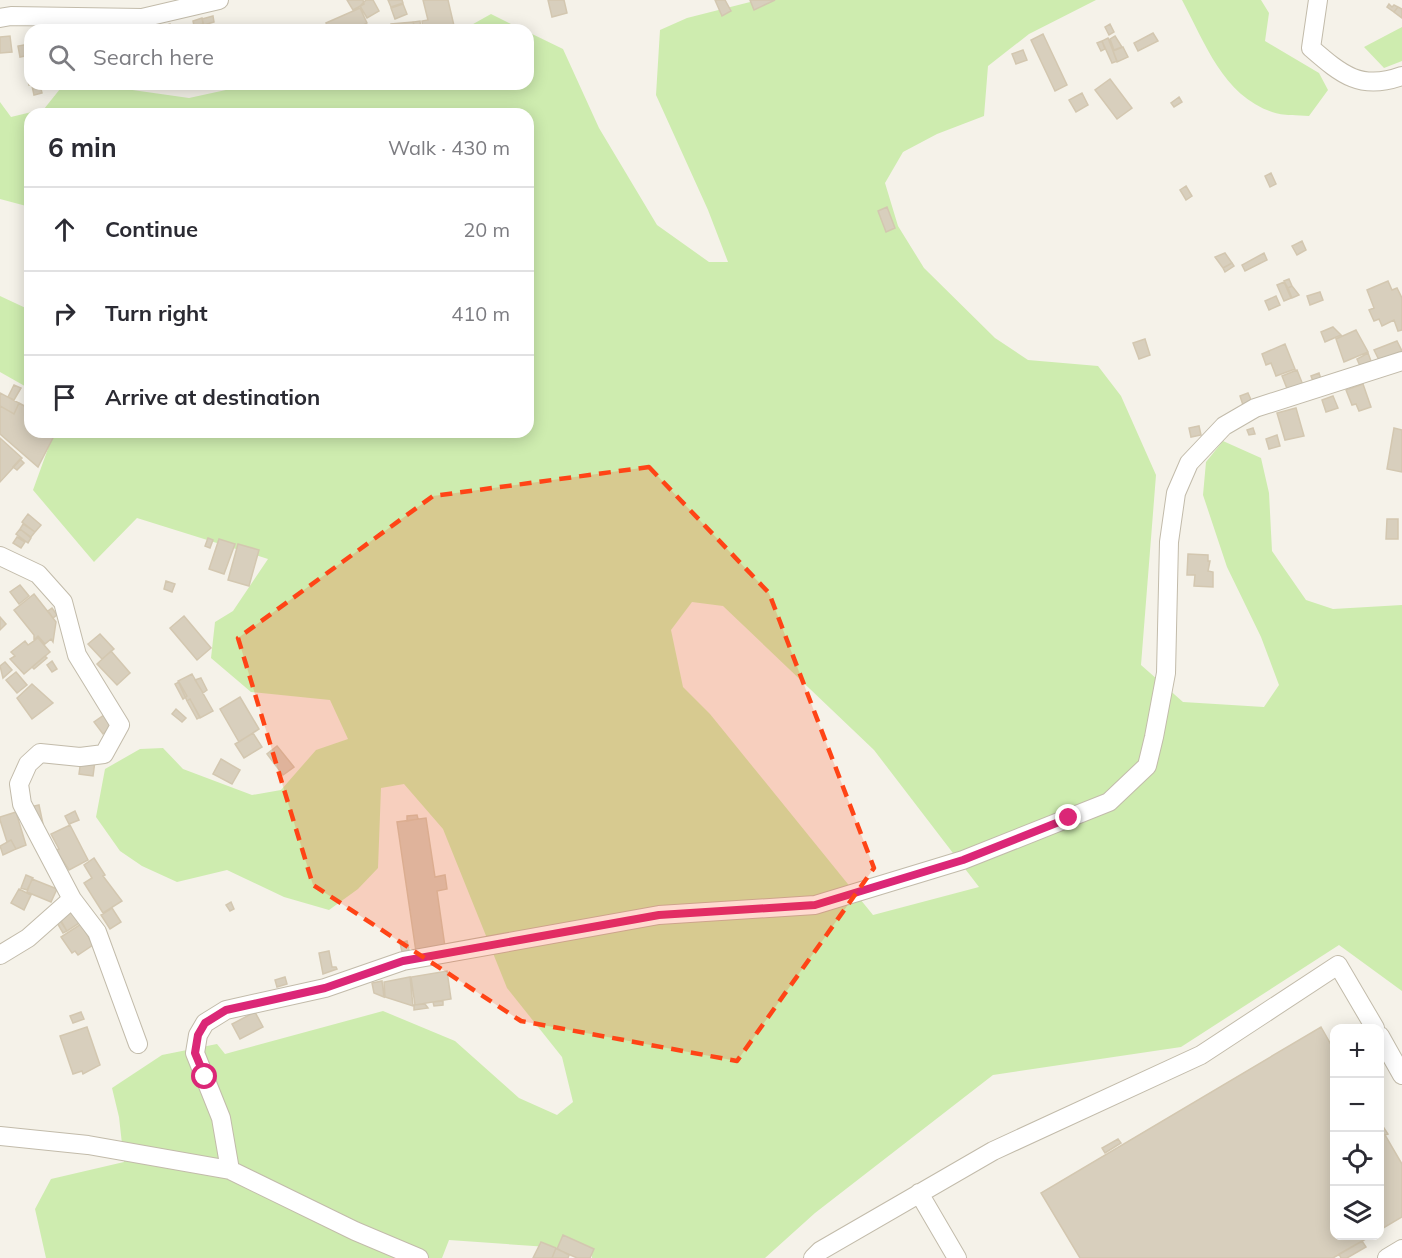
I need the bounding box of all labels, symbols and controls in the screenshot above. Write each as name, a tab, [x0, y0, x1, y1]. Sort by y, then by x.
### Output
search box	[24, 24, 534, 90]
icon: search	[45, 41, 78, 74]
text: Search here	[93, 43, 214, 71]
text: 6 min	[48, 131, 117, 164]
text: Walk · 430 m	[388, 135, 510, 160]
icon: ahead	[48, 213, 81, 246]
text: Continue	[105, 215, 198, 243]
text: 20 m	[463, 217, 510, 242]
icon: right	[48, 297, 81, 330]
text: Turn right	[105, 299, 208, 327]
text: 410 m	[451, 301, 510, 326]
icon: arrive	[48, 381, 81, 414]
text: Arrive at destination	[105, 383, 320, 411]
route end	[1055, 804, 1081, 830]
map controls	[1330, 1024, 1384, 1240]
button: +	[1330, 1024, 1384, 1078]
route start	[191, 1063, 217, 1089]
button: −	[1330, 1078, 1384, 1132]
button: locate	[1330, 1132, 1384, 1186]
button: layers	[1330, 1186, 1384, 1240]

